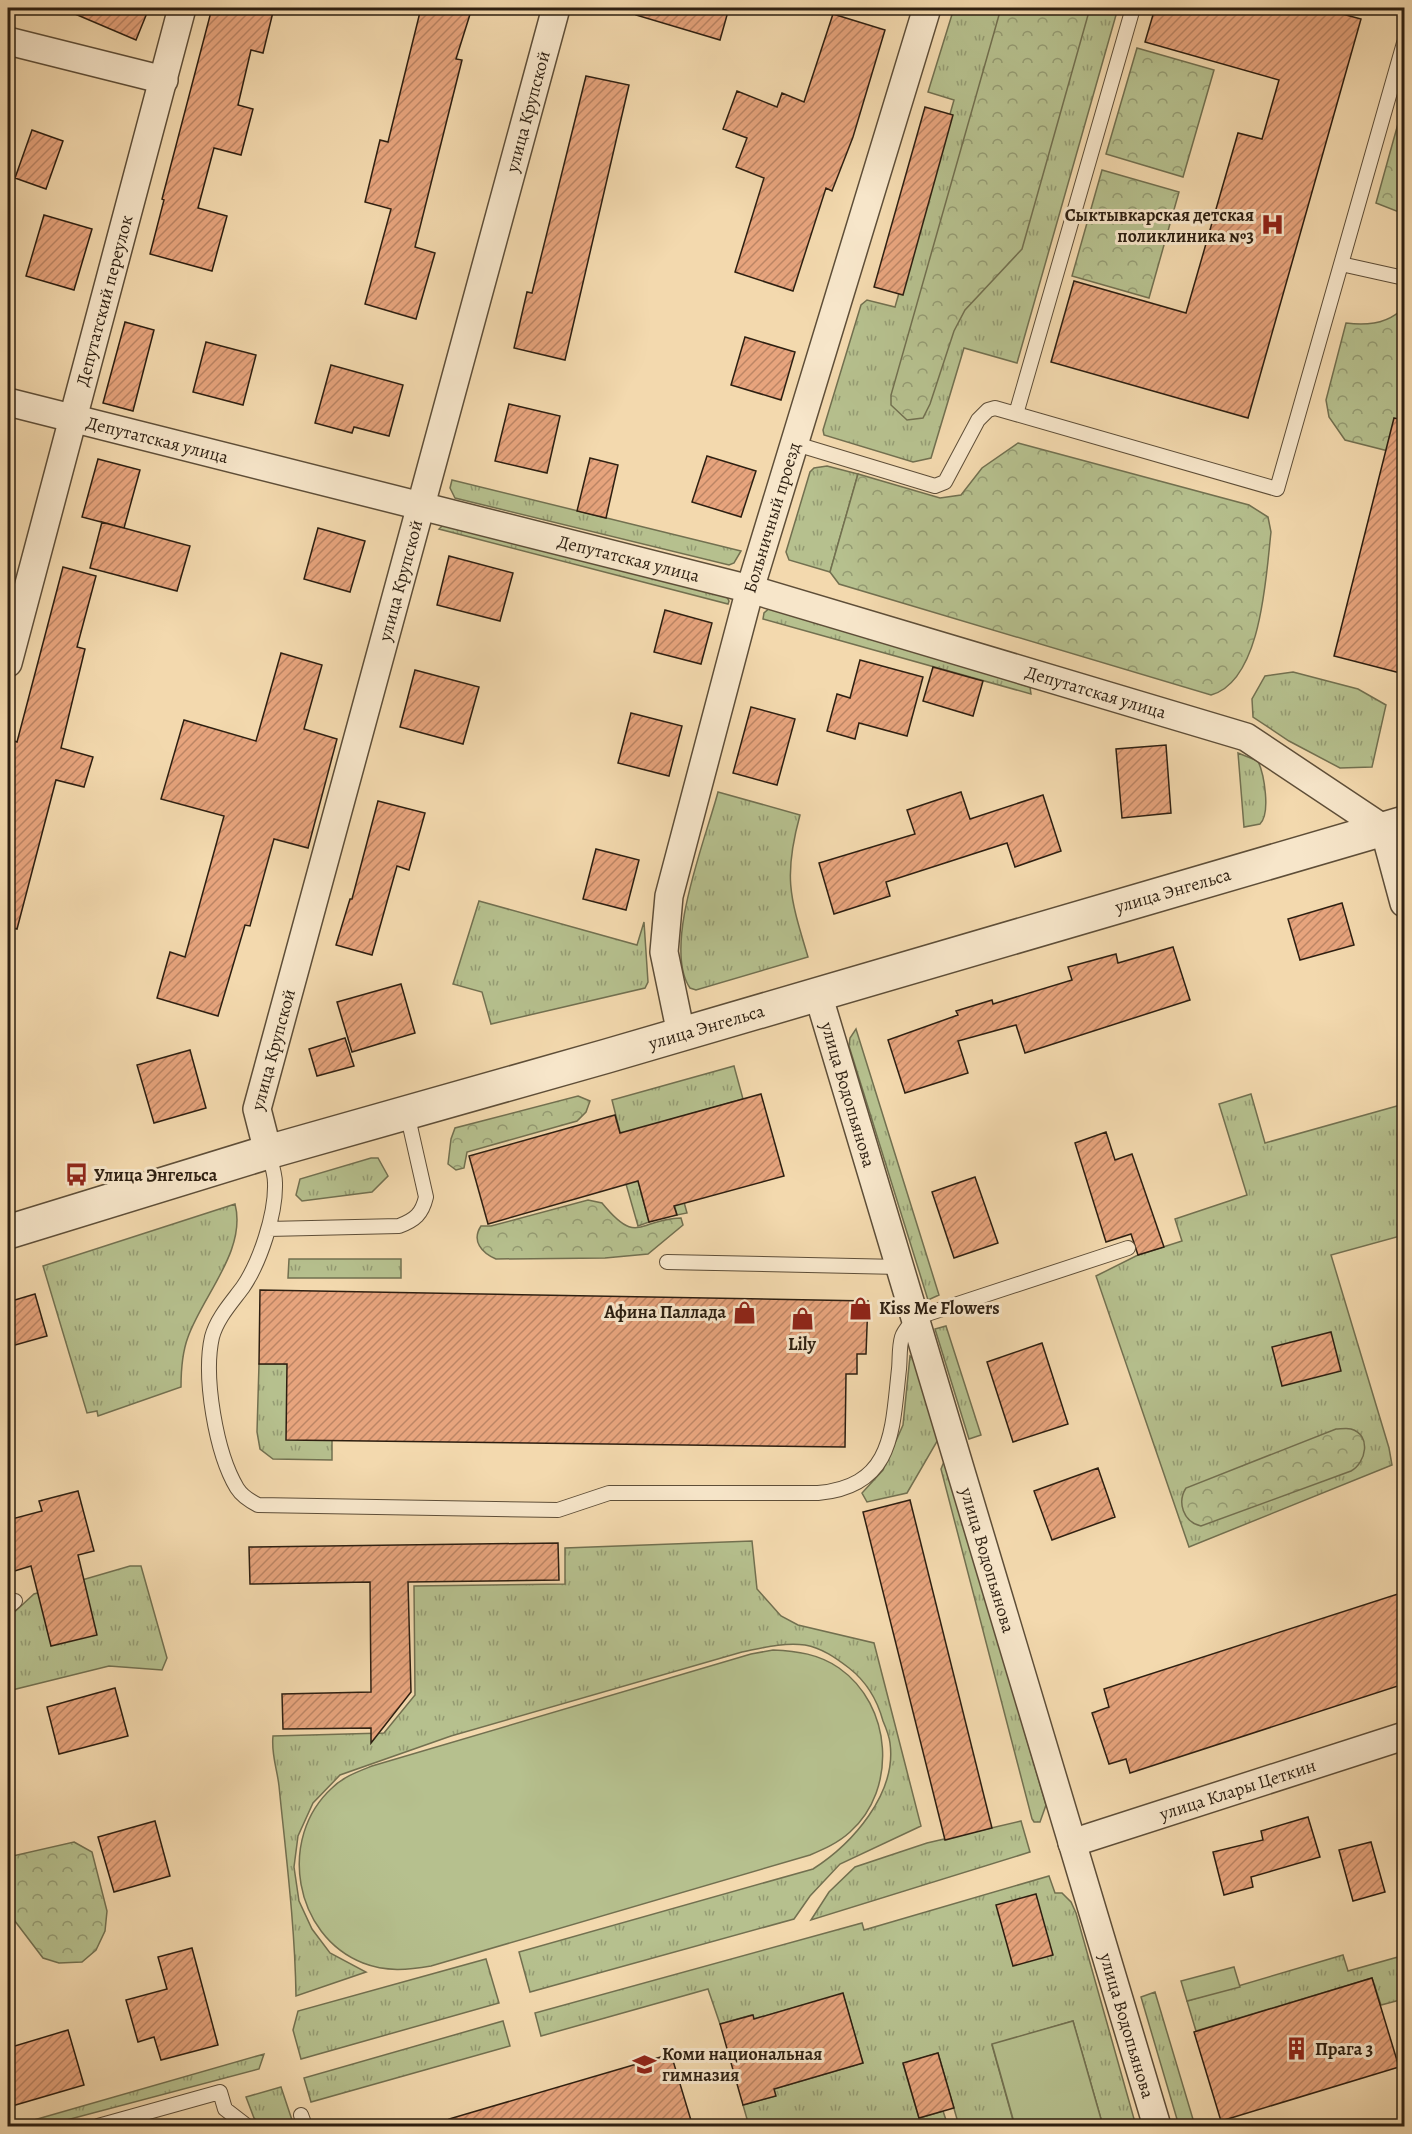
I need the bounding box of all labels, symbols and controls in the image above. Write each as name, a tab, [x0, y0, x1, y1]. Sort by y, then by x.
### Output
street label: улица Крупской	[500, 48, 556, 176]
place label: Сыктывкарская детская поликлиника №3	[1065, 203, 1254, 248]
street label: Депутатский переулок	[70, 212, 138, 389]
hospital icon: Сыктывкарская детская поликлиника №3	[1259, 212, 1285, 238]
street label: Депутатская улица	[84, 410, 232, 469]
street label: Больничный проезд	[737, 439, 806, 596]
street label: улица Крупской	[372, 517, 428, 645]
street label: Депутатская улица	[555, 529, 703, 588]
street label: Депутатская улица	[1022, 660, 1170, 725]
street label: улица Энгельса	[1111, 862, 1234, 919]
street label: улица Крупской	[245, 986, 301, 1114]
street label: улица Энгельса	[645, 998, 768, 1056]
street label: улица Водопьянова	[815, 1018, 881, 1171]
bus stop icon: Улица Энгельса	[63, 1162, 89, 1188]
place label: Улица Энгельса	[94, 1163, 218, 1187]
shop icon: Kiss Me Flowers	[848, 1295, 874, 1321]
place label: Kiss Me Flowers	[879, 1296, 1000, 1320]
shop icon: Афина Паллада	[731, 1299, 757, 1325]
place label: Афина Паллада	[603, 1300, 726, 1324]
shop icon: Lily	[789, 1305, 815, 1331]
place label: Lily	[788, 1332, 817, 1356]
street label: улица Водопьянова	[954, 1484, 1021, 1636]
street label: улица Клары Цеткин	[1155, 1753, 1319, 1826]
street label: улица Водопьянова	[1094, 1949, 1160, 2102]
building icon: Прага 3	[1284, 2036, 1310, 2062]
place label: Прага 3	[1315, 2037, 1374, 2061]
place label: Коми национальная гимназия	[662, 2042, 822, 2087]
school or university icon: Коми национальная гимназия	[631, 2051, 657, 2077]

